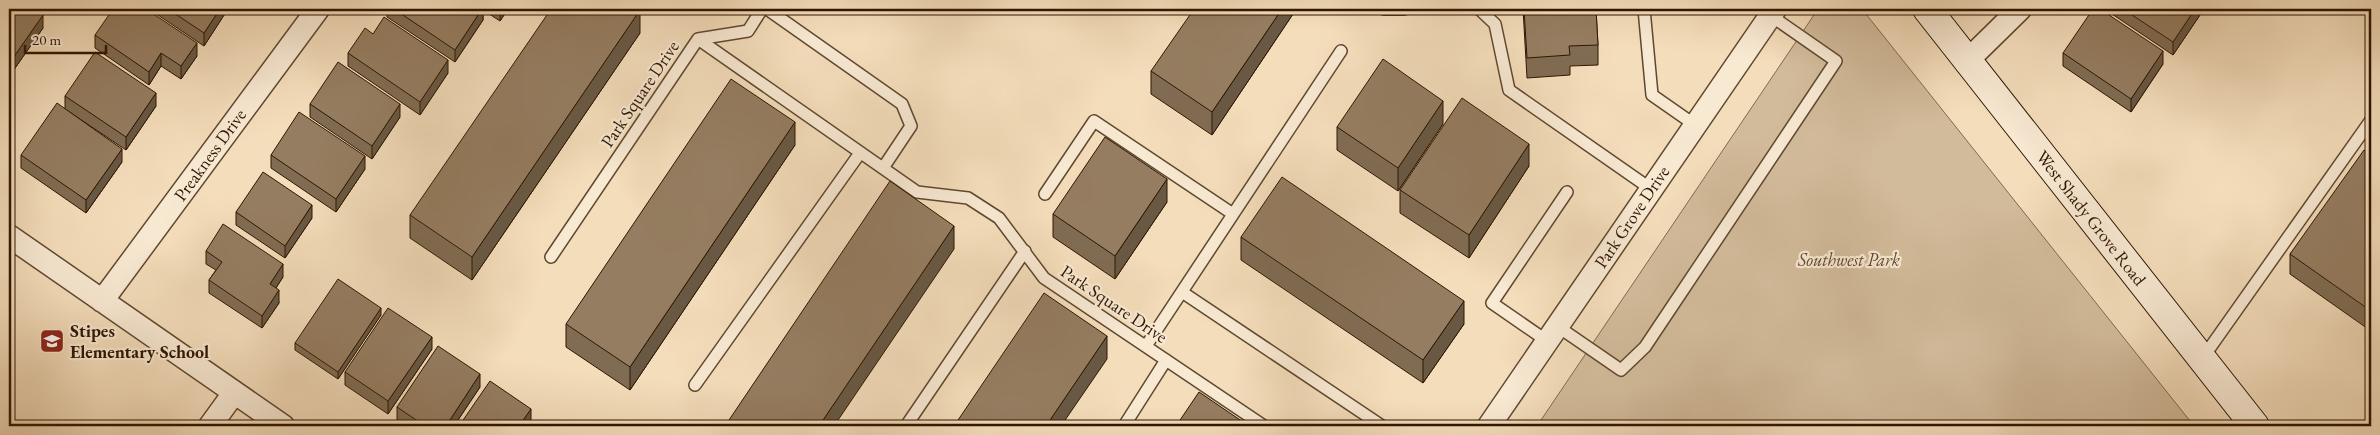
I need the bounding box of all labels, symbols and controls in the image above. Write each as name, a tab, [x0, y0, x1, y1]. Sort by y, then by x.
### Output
scale bar	[25, 22, 106, 54]
text: 20 m	[32, 30, 61, 49]
street label: Park Square Drive	[595, 36, 684, 151]
street label: Preakness Drive	[168, 104, 251, 205]
street label: West Shady Grove Road	[2031, 145, 2152, 291]
street label: Park Grove Drive	[1589, 161, 1674, 272]
park label: Southwest Park	[1797, 248, 1900, 271]
street label: Park Square Drive	[1057, 259, 1172, 348]
place label: Stipes Elementary School	[70, 319, 209, 363]
school or university icon: Stipes Elementary School	[39, 328, 65, 354]

